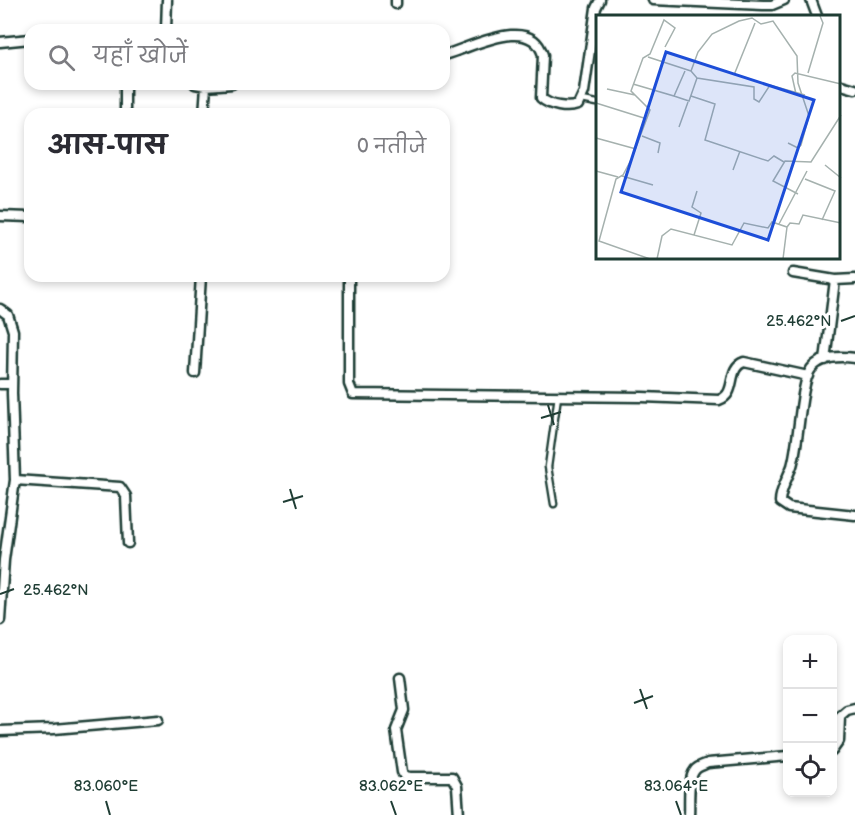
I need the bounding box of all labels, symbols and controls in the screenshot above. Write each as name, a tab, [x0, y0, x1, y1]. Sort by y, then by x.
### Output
inset map	[596, 15, 840, 260]
search box	[24, 24, 450, 90]
icon: search	[45, 41, 78, 74]
text: यहाँ खोजें	[93, 43, 188, 70]
text: आस-पास	[48, 131, 167, 162]
text: 0 नतीजे	[357, 135, 426, 159]
text: 25.462°N	[766, 312, 832, 331]
text: 25.462°N	[23, 581, 89, 600]
map controls	[783, 635, 837, 797]
button: +	[783, 635, 837, 689]
button: −	[783, 689, 837, 743]
button: locate	[783, 743, 837, 797]
text: 83.060°E	[74, 777, 138, 796]
text: 83.062°E	[359, 777, 423, 796]
text: 83.064°E	[644, 777, 708, 796]

